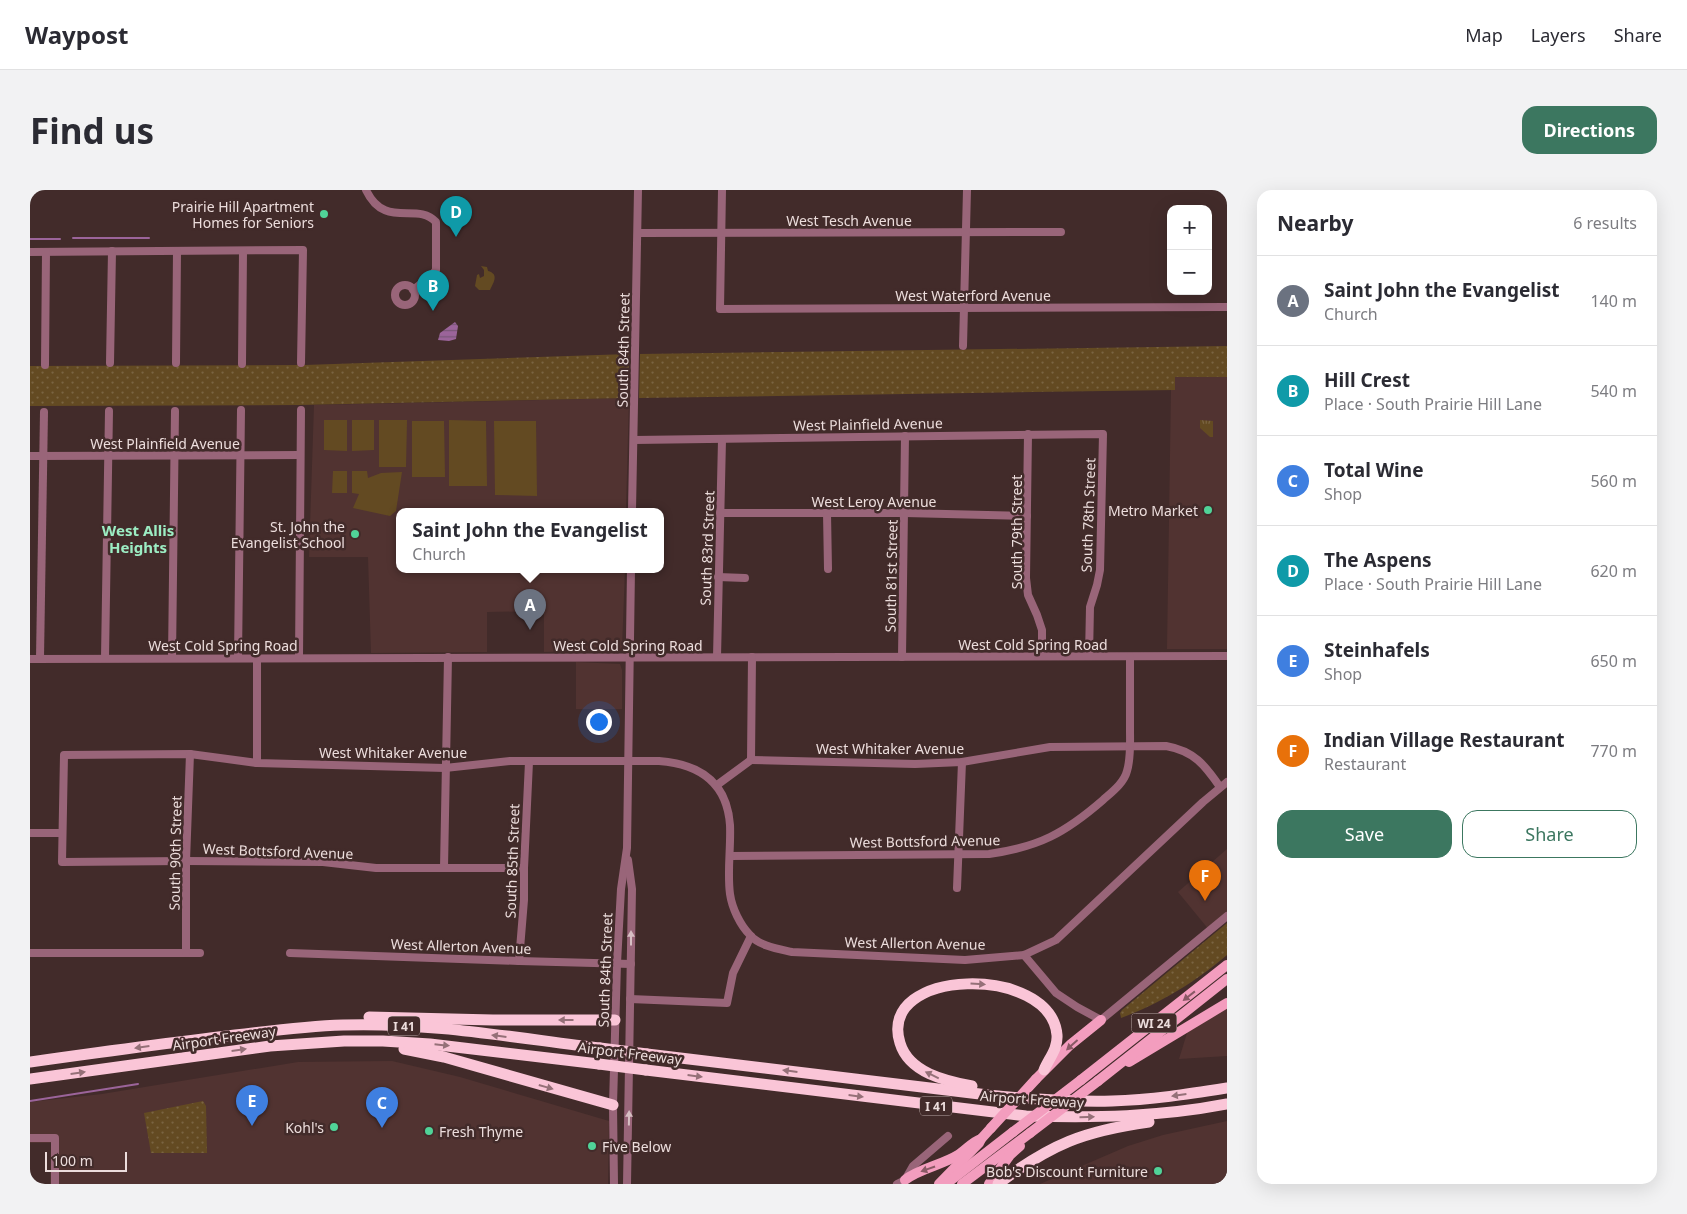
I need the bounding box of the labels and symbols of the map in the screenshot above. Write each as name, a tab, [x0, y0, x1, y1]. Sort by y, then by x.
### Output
pin: D	[440, 196, 472, 237]
place label: Prairie Hill Apartment Homes for Seniors	[172, 197, 314, 232]
marker: Prairie Hill Apartment Homes for Seniors	[318, 208, 330, 220]
street label: West Tesch Avenue	[786, 211, 912, 230]
pin: B	[417, 270, 449, 311]
street label: West Waterford Avenue	[895, 286, 1051, 305]
street label: South 84th Street	[613, 293, 633, 407]
street label: West Plainfield Avenue	[793, 413, 943, 435]
street label: West Plainfield Avenue	[90, 434, 240, 453]
street label: South 78th Street	[1077, 457, 1099, 573]
street label: South 79th Street	[1007, 475, 1026, 589]
street label: South 83rd Street	[695, 490, 719, 606]
street label: West Leroy Avenue	[812, 492, 937, 511]
place label: Metro Market	[1108, 501, 1198, 520]
marker: Metro Market	[1202, 504, 1214, 516]
place label: St. John the Evangelist School	[231, 517, 345, 552]
district label: West Allis Heights	[102, 520, 174, 557]
street label: South 81st Street	[881, 520, 901, 632]
marker: St. John the Evangelist School	[349, 528, 361, 540]
pin: A	[514, 589, 546, 630]
street label: West Cold Spring Road	[958, 635, 1108, 654]
street label: West Cold Spring Road	[148, 636, 298, 655]
street label: West Cold Spring Road	[553, 636, 703, 655]
your location	[586, 709, 612, 735]
street label: West Whitaker Avenue	[816, 739, 964, 758]
street label: West Whitaker Avenue	[319, 743, 467, 762]
street label: South 90th Street	[165, 796, 185, 910]
street label: South 85th Street	[501, 803, 523, 919]
street label: West Bottsford Avenue	[850, 830, 1001, 852]
street label: West Bottsford Avenue	[202, 839, 354, 863]
pin: F	[1189, 860, 1221, 901]
street label: South 84th Street	[594, 912, 616, 1028]
one-way arrow	[627, 930, 635, 946]
street label: West Allerton Avenue	[844, 932, 986, 954]
street label: West Allerton Avenue	[390, 934, 532, 958]
one-way arrow	[970, 980, 986, 988]
one-way arrow	[1182, 991, 1196, 1001]
road number: WI 24	[1132, 1014, 1176, 1032]
road number: I 41	[388, 1016, 420, 1036]
one-way arrow	[558, 1016, 574, 1024]
street label: Airport Freeway	[171, 1021, 278, 1055]
one-way arrow	[491, 1032, 507, 1040]
street label: Airport Freeway	[577, 1037, 684, 1069]
one-way arrow	[1065, 1039, 1078, 1050]
one-way arrow	[434, 1041, 450, 1049]
one-way arrow	[133, 1043, 149, 1051]
one-way arrow	[232, 1046, 248, 1054]
one-way arrow	[782, 1067, 798, 1075]
one-way arrow	[71, 1068, 87, 1076]
one-way arrow	[925, 1070, 939, 1078]
one-way arrow	[687, 1072, 703, 1080]
one-way arrow	[539, 1083, 554, 1091]
pin: E	[236, 1085, 268, 1126]
street label: Airport Freeway	[979, 1086, 1085, 1112]
pin: C	[366, 1087, 398, 1128]
one-way arrow	[1171, 1091, 1187, 1099]
one-way arrow	[848, 1092, 864, 1100]
road number: I 41	[920, 1096, 952, 1116]
one-way arrow	[625, 1110, 633, 1126]
one-way arrow	[1080, 1113, 1096, 1121]
place label: Kohl's	[285, 1118, 324, 1137]
marker: Kohl's	[328, 1121, 340, 1133]
place label: Fresh Thyme	[439, 1122, 523, 1141]
marker: Fresh Thyme	[423, 1125, 435, 1137]
place label: Five Below	[602, 1137, 671, 1156]
marker: Five Below	[586, 1140, 598, 1152]
scale bar	[45, 1149, 128, 1172]
place label: Bob's Discount Furniture	[986, 1162, 1148, 1181]
one-way arrow	[920, 1165, 935, 1173]
marker: Bob's Discount Furniture	[1152, 1165, 1164, 1177]

